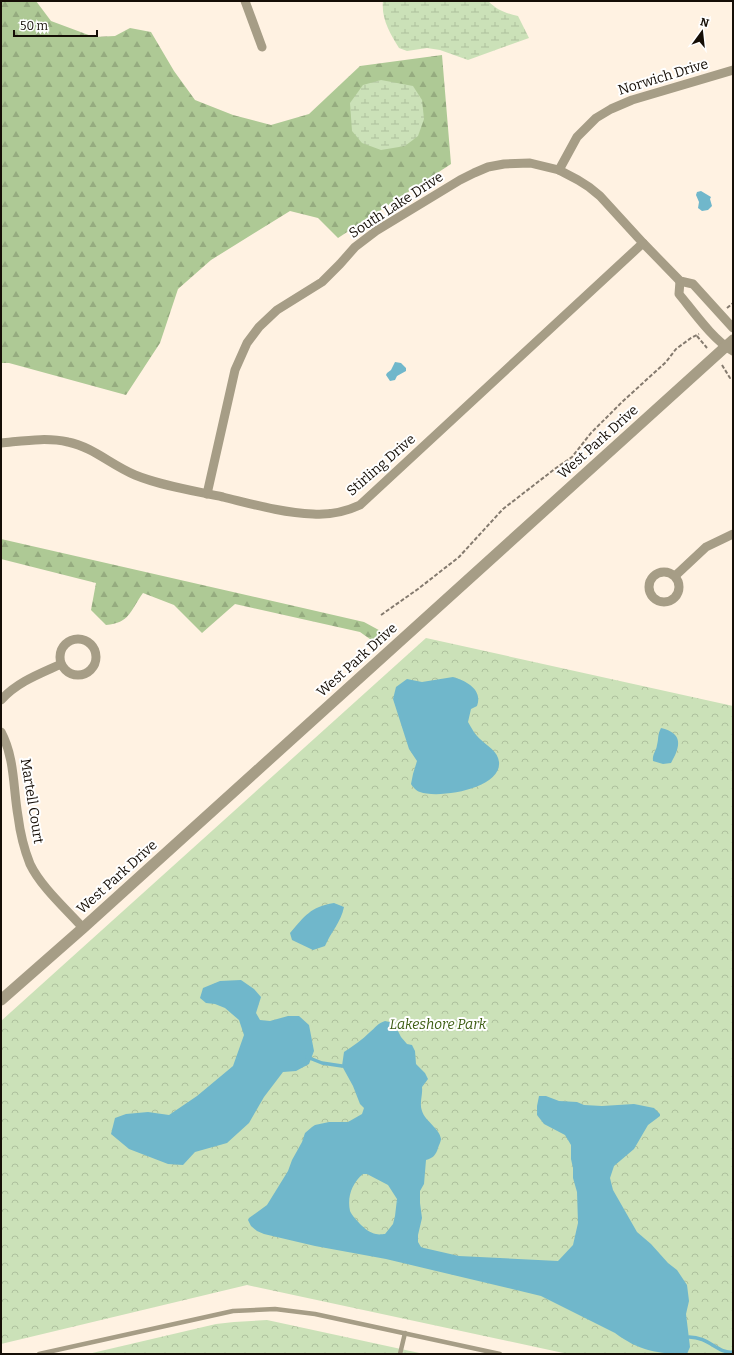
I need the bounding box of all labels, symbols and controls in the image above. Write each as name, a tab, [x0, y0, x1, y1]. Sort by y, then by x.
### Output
scale bar	[14, 12, 97, 38]
north arrow	[682, 12, 722, 52]
text: N	[699, 15, 711, 30]
text: 50 m	[20, 19, 49, 33]
street label: Norwich Drive	[616, 55, 710, 99]
street label: South Lake Drive	[346, 168, 446, 242]
street label: West Park Drive	[554, 401, 642, 483]
street label: Stirling Drive	[343, 431, 419, 499]
street label: West Park Drive	[313, 619, 401, 701]
street label: Martell Court	[17, 757, 47, 845]
street label: West Park Drive	[73, 836, 161, 918]
park label: Lakeshore Park	[390, 1016, 487, 1033]

